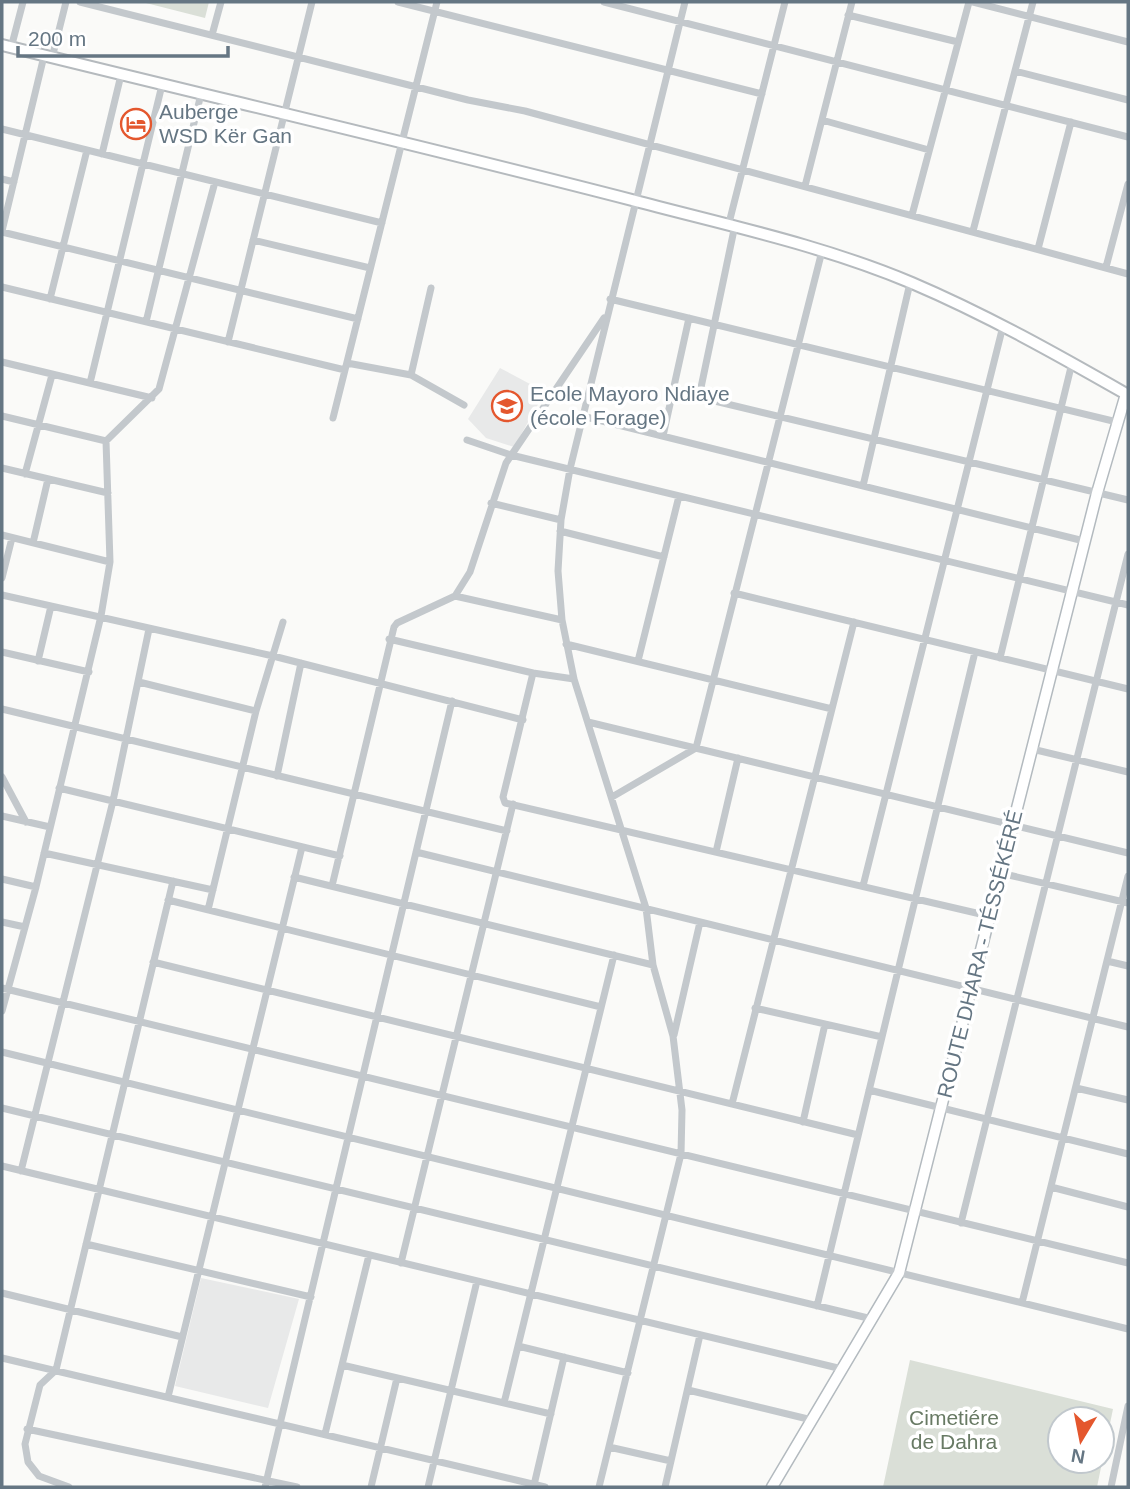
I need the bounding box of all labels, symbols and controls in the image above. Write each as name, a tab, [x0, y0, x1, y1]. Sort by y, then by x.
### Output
scale bar	[18, 14, 228, 58]
text: 200 m	[28, 27, 86, 50]
place label: Auberge WSD Kër Gan	[159, 100, 292, 147]
hotel icon: Auberge WSD Kër Gan	[119, 107, 153, 141]
place label: Ecole Mayoro Ndiaye (école Forage)	[530, 382, 730, 429]
school or university icon: Ecole Mayoro Ndiaye (école Forage)	[490, 389, 524, 423]
street label: ROUTE DHARA - TÉSSÉKÉRÉ	[933, 807, 1026, 1100]
north arrow	[1046, 1405, 1116, 1475]
park label: Cimetiére de Dahra	[909, 1406, 999, 1453]
text: N	[1070, 1445, 1087, 1468]

